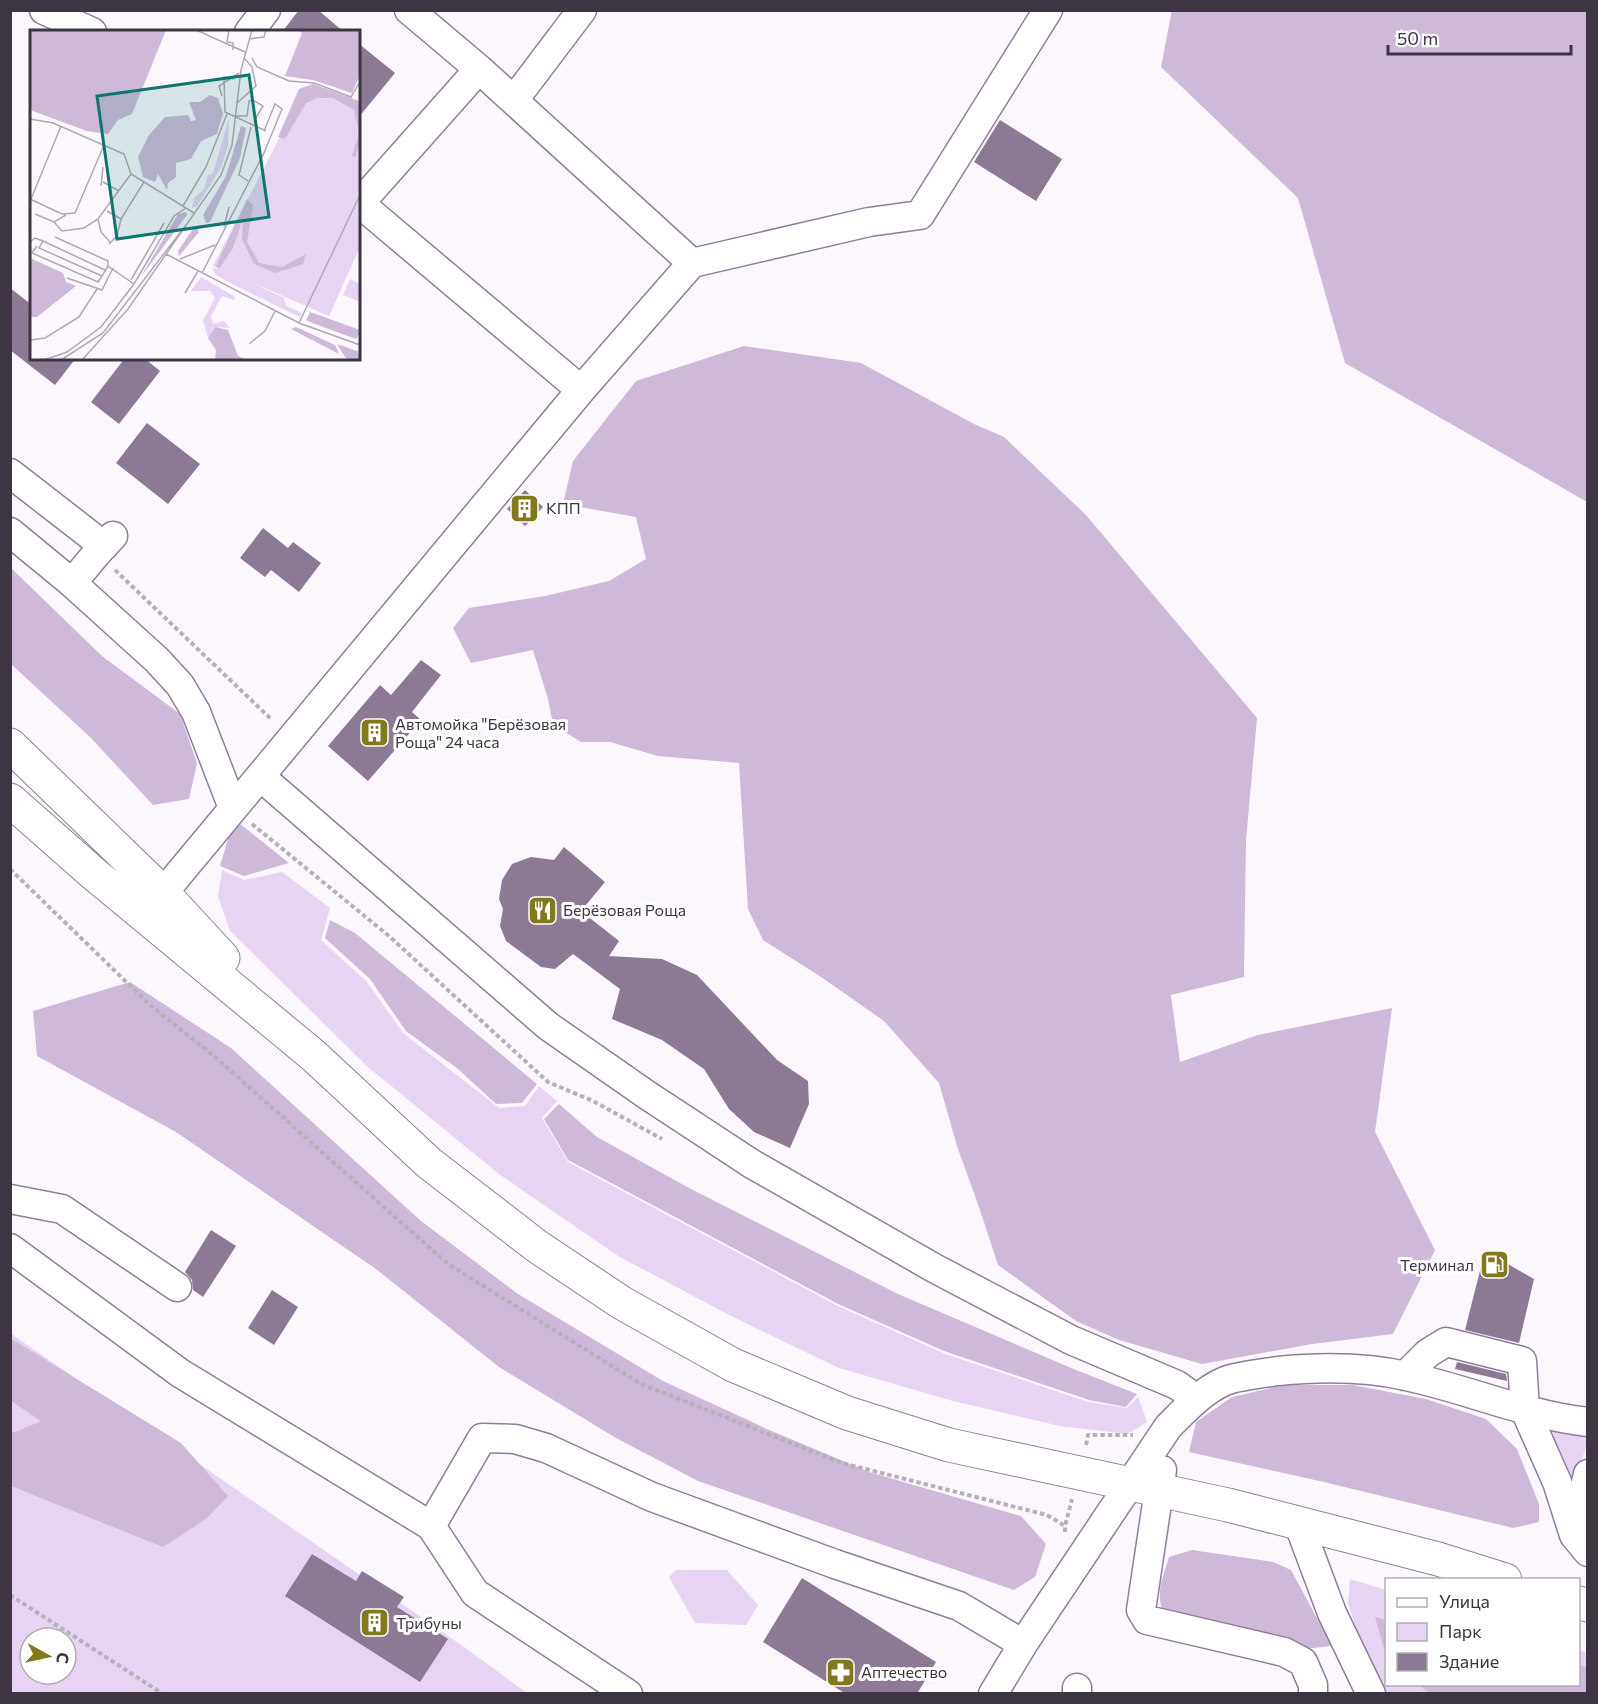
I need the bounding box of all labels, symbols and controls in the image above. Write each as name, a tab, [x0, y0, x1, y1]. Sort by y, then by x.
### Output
scale bar	[1388, 18, 1571, 56]
text: 50 m	[1397, 27, 1438, 49]
inset map	[30, 30, 360, 360]
building icon: КПП	[509, 492, 541, 524]
place label: КПП	[546, 498, 581, 517]
place label: Автомойка "Берёзовая Роща" 24 часа	[395, 714, 566, 751]
building icon: Автомойка "Берёзовая Роща" 24 часа	[358, 717, 390, 749]
restaurant icon: Берёзовая Роща	[526, 894, 558, 926]
place label: Берёзовая Роща	[563, 900, 686, 919]
fuel station icon: Терминал	[1479, 1249, 1511, 1281]
place label: Терминал	[1400, 1255, 1474, 1274]
legend	[1385, 1578, 1580, 1686]
text: Улица	[1439, 1590, 1490, 1612]
building icon: Трибуны	[359, 1607, 391, 1639]
place label: Трибуны	[396, 1613, 462, 1632]
text: Парк	[1439, 1620, 1482, 1642]
north arrow	[18, 1626, 78, 1686]
text: Здание	[1439, 1650, 1499, 1672]
text: С	[53, 1651, 74, 1665]
pharmacy icon: Аптечество	[824, 1656, 856, 1688]
place label: Аптечество	[861, 1662, 947, 1681]

